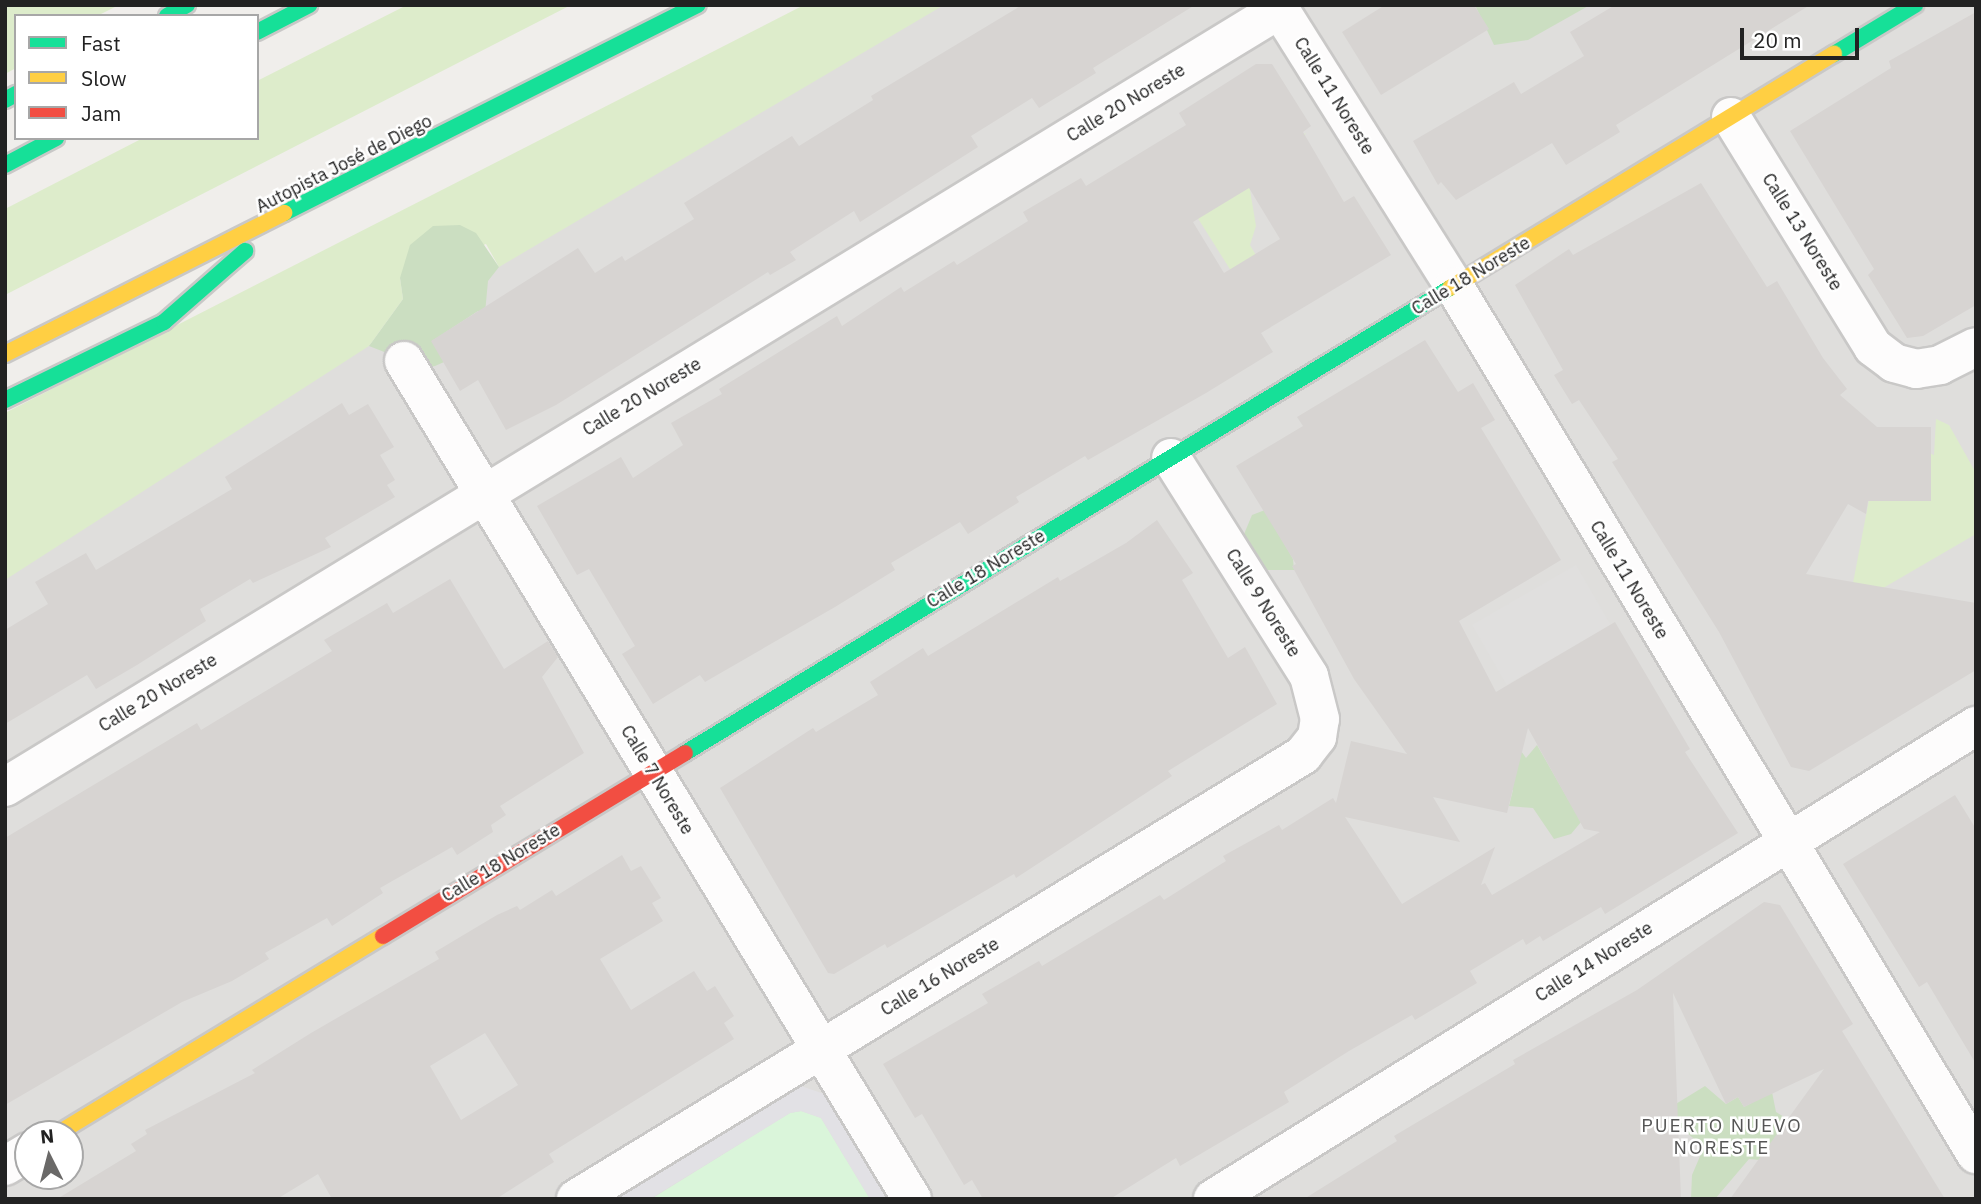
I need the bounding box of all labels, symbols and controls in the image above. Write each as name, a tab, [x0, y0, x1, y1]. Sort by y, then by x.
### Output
legend	[14, 14, 259, 140]
scale bar	[1743, 14, 1862, 58]
text: 20 m	[1753, 26, 1802, 54]
text: Fast	[81, 29, 121, 57]
street label: Calle 11 Noreste	[1289, 33, 1379, 159]
street label: Calle 20 Noreste	[1063, 59, 1189, 147]
text: Slow	[81, 64, 127, 92]
text: Jam	[81, 99, 121, 127]
street label: Autopista José de Diego	[252, 110, 436, 218]
street label: Calle 13 Noreste	[1757, 169, 1847, 295]
street label: Calle 18 Noreste	[1408, 232, 1534, 320]
street label: Calle 20 Noreste	[579, 353, 705, 441]
street label: Calle 11 Noreste	[1585, 517, 1673, 643]
street label: Calle 18 Noreste	[923, 525, 1049, 613]
street label: Calle 9 Noreste	[1221, 545, 1305, 661]
street label: Calle 20 Noreste	[95, 649, 221, 737]
street label: Calle 7 Noreste	[616, 721, 698, 839]
street label: Calle 18 Noreste	[438, 819, 564, 907]
street label: Calle 14 Noreste	[1531, 917, 1657, 1007]
street label: Calle 16 Noreste	[877, 933, 1003, 1021]
district label: PUERTO NUEVO NORESTE	[1643, 1115, 1801, 1159]
north arrow	[14, 1120, 84, 1190]
text: N	[39, 1123, 55, 1149]

